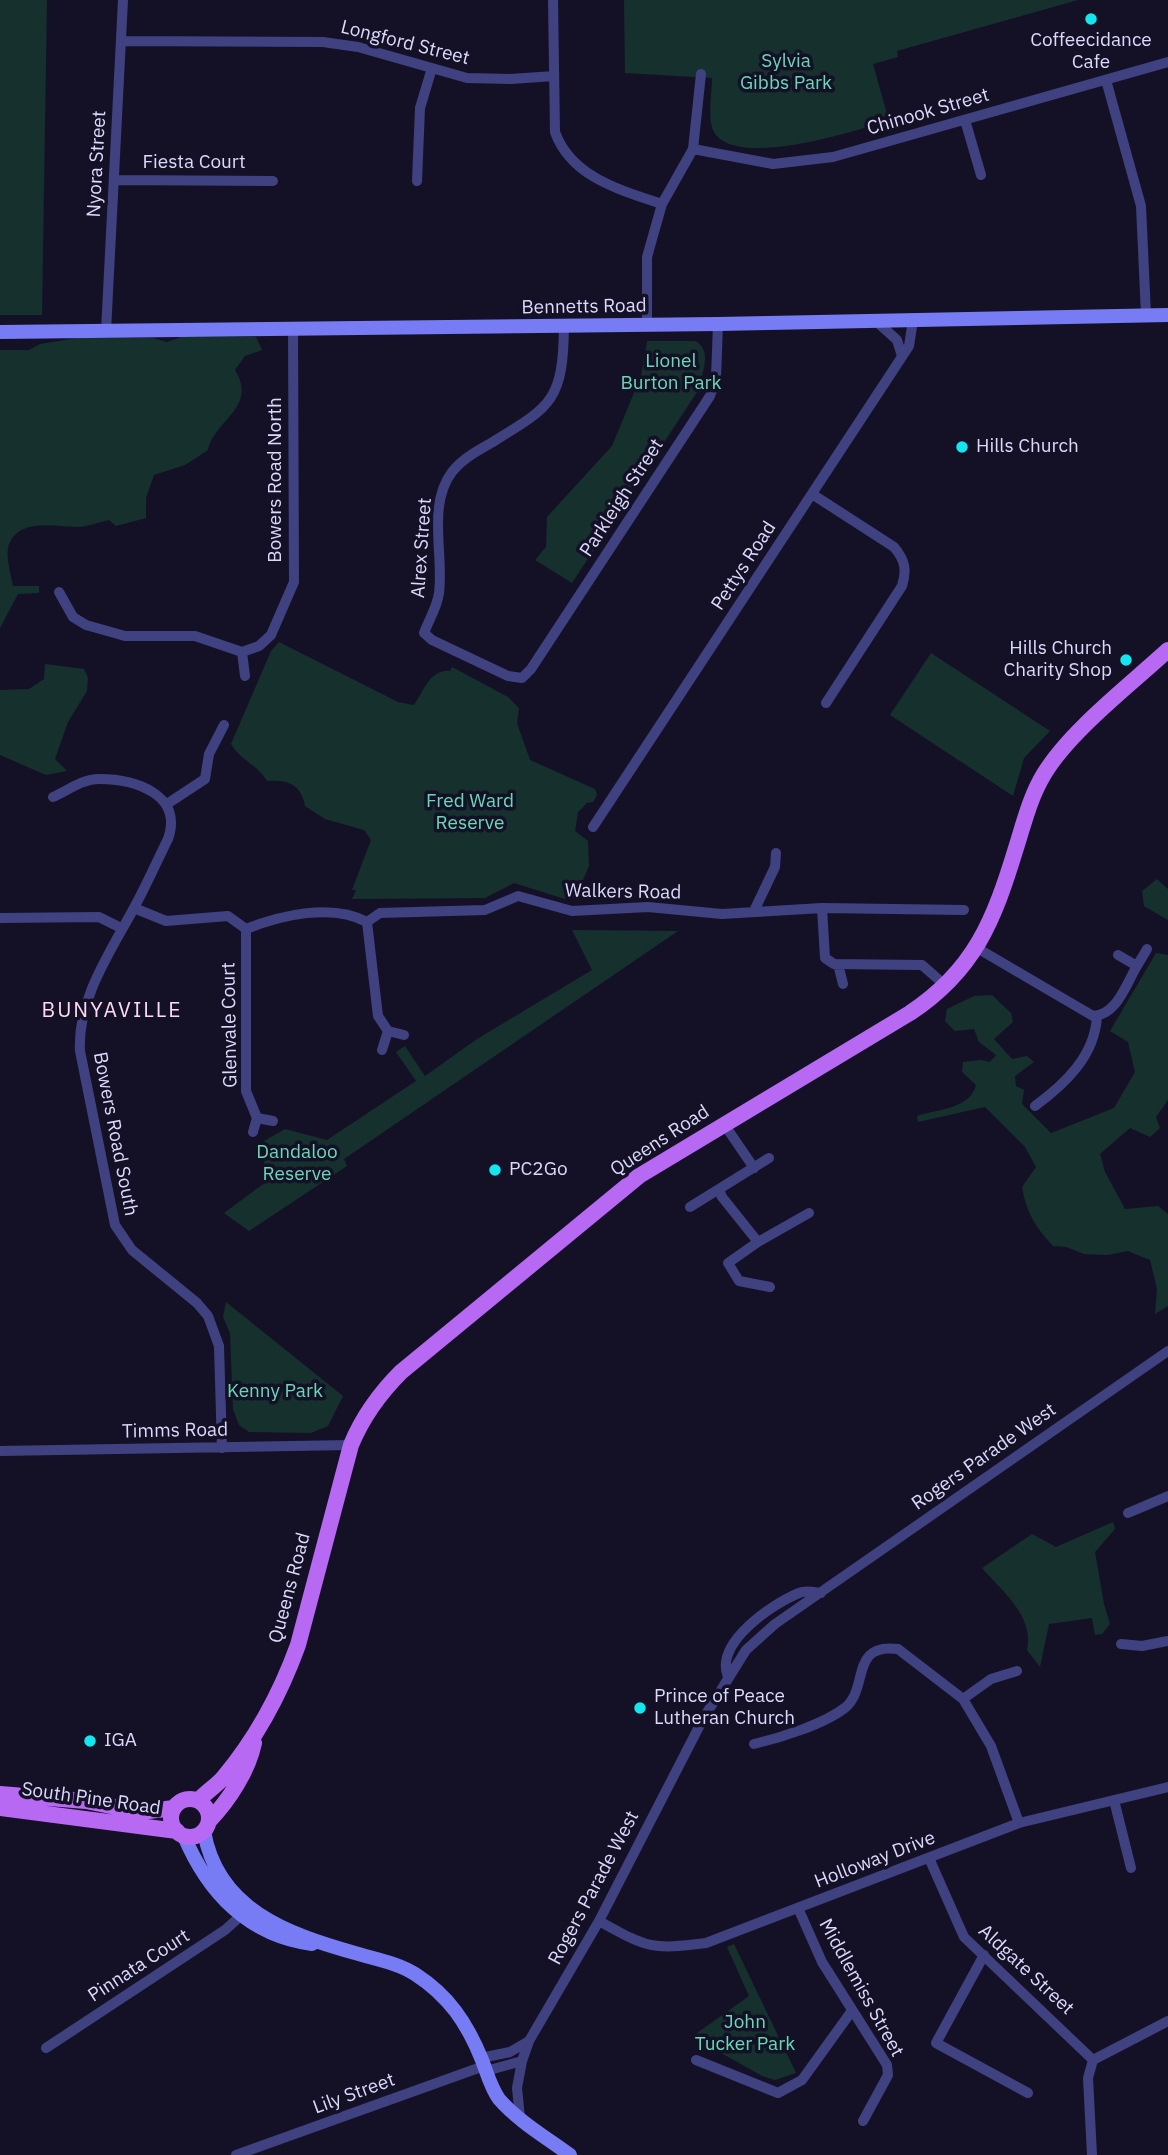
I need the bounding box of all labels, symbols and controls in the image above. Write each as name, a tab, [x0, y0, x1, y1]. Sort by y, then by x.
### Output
marker: Coffeecidance Cafe	[1083, 11, 1099, 27]
street label: Longford Street	[338, 16, 472, 70]
place label: Coffeecidance Cafe	[1030, 30, 1152, 74]
park label: Sylvia Gibbs Park	[740, 51, 832, 95]
street label: Chinook Street	[864, 84, 992, 140]
street label: Nyora Street	[83, 110, 111, 218]
street label: Fiesta Court	[142, 152, 246, 174]
street label: Bennetts Road	[521, 295, 647, 319]
park label: Lionel Burton Park	[620, 351, 722, 395]
street label: Bowers Road North	[265, 397, 287, 563]
street label: Parkleigh Street	[575, 435, 669, 561]
place label: Hills Church	[976, 436, 1079, 458]
marker: Hills Church	[954, 439, 970, 455]
street label: Alrex Street	[407, 497, 437, 599]
street label: Pettys Road	[707, 517, 781, 615]
place label: Hills Church Charity Shop	[1003, 638, 1112, 682]
marker: Hills Church Charity Shop	[1118, 652, 1134, 668]
park label: Fred Ward Reserve	[426, 791, 514, 835]
street label: Walkers Road	[565, 880, 681, 904]
street label: Glenvale Court	[218, 962, 242, 1088]
district label: BUNYAVILLE	[43, 998, 181, 1024]
street label: Bowers Road South	[88, 1050, 142, 1218]
street label: Queens Road	[606, 1101, 714, 1181]
park label: Dandaloo Reserve	[256, 1142, 338, 1186]
place label: PC2Go	[509, 1159, 568, 1181]
marker: PC2Go	[487, 1162, 503, 1178]
park label: Kenny Park	[227, 1381, 323, 1403]
street label: Rogers Parade West	[907, 1399, 1061, 1515]
street label: Timms Road	[122, 1419, 228, 1443]
street label: Queens Road	[264, 1530, 316, 1646]
place label: Prince of Peace Lutheran Church	[654, 1686, 795, 1730]
marker: Prince of Peace Lutheran Church	[632, 1700, 648, 1716]
place label: IGA	[104, 1730, 137, 1752]
marker: IGA	[82, 1733, 98, 1749]
street label: South Pine Road	[20, 1778, 162, 1820]
street label: Rogers Parade West	[544, 1807, 644, 1969]
street label: Holloway Drive	[811, 1827, 939, 1893]
street label: Middlemiss Street	[814, 1915, 908, 2061]
street label: Aldgate Street	[974, 1920, 1078, 2020]
street label: Pinnata Court	[84, 1925, 194, 2007]
park label: John Tucker Park	[695, 2012, 795, 2056]
street label: Lily Street	[310, 2069, 398, 2119]

